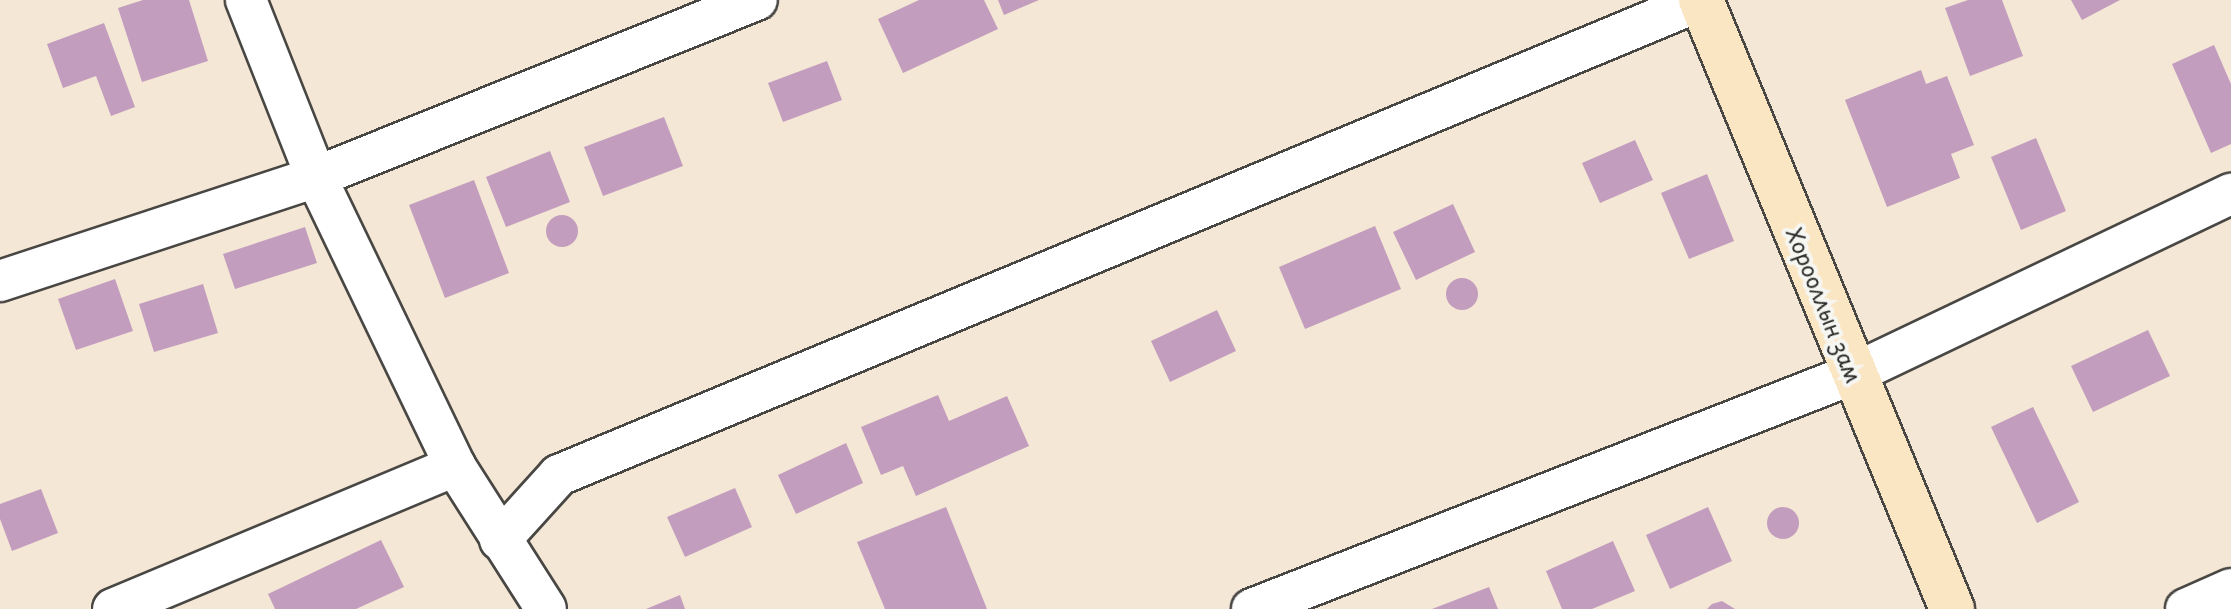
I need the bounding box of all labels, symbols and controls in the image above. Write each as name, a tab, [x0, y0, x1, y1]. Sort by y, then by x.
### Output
street label: Хорооллын зам	[1782, 223, 1868, 387]

